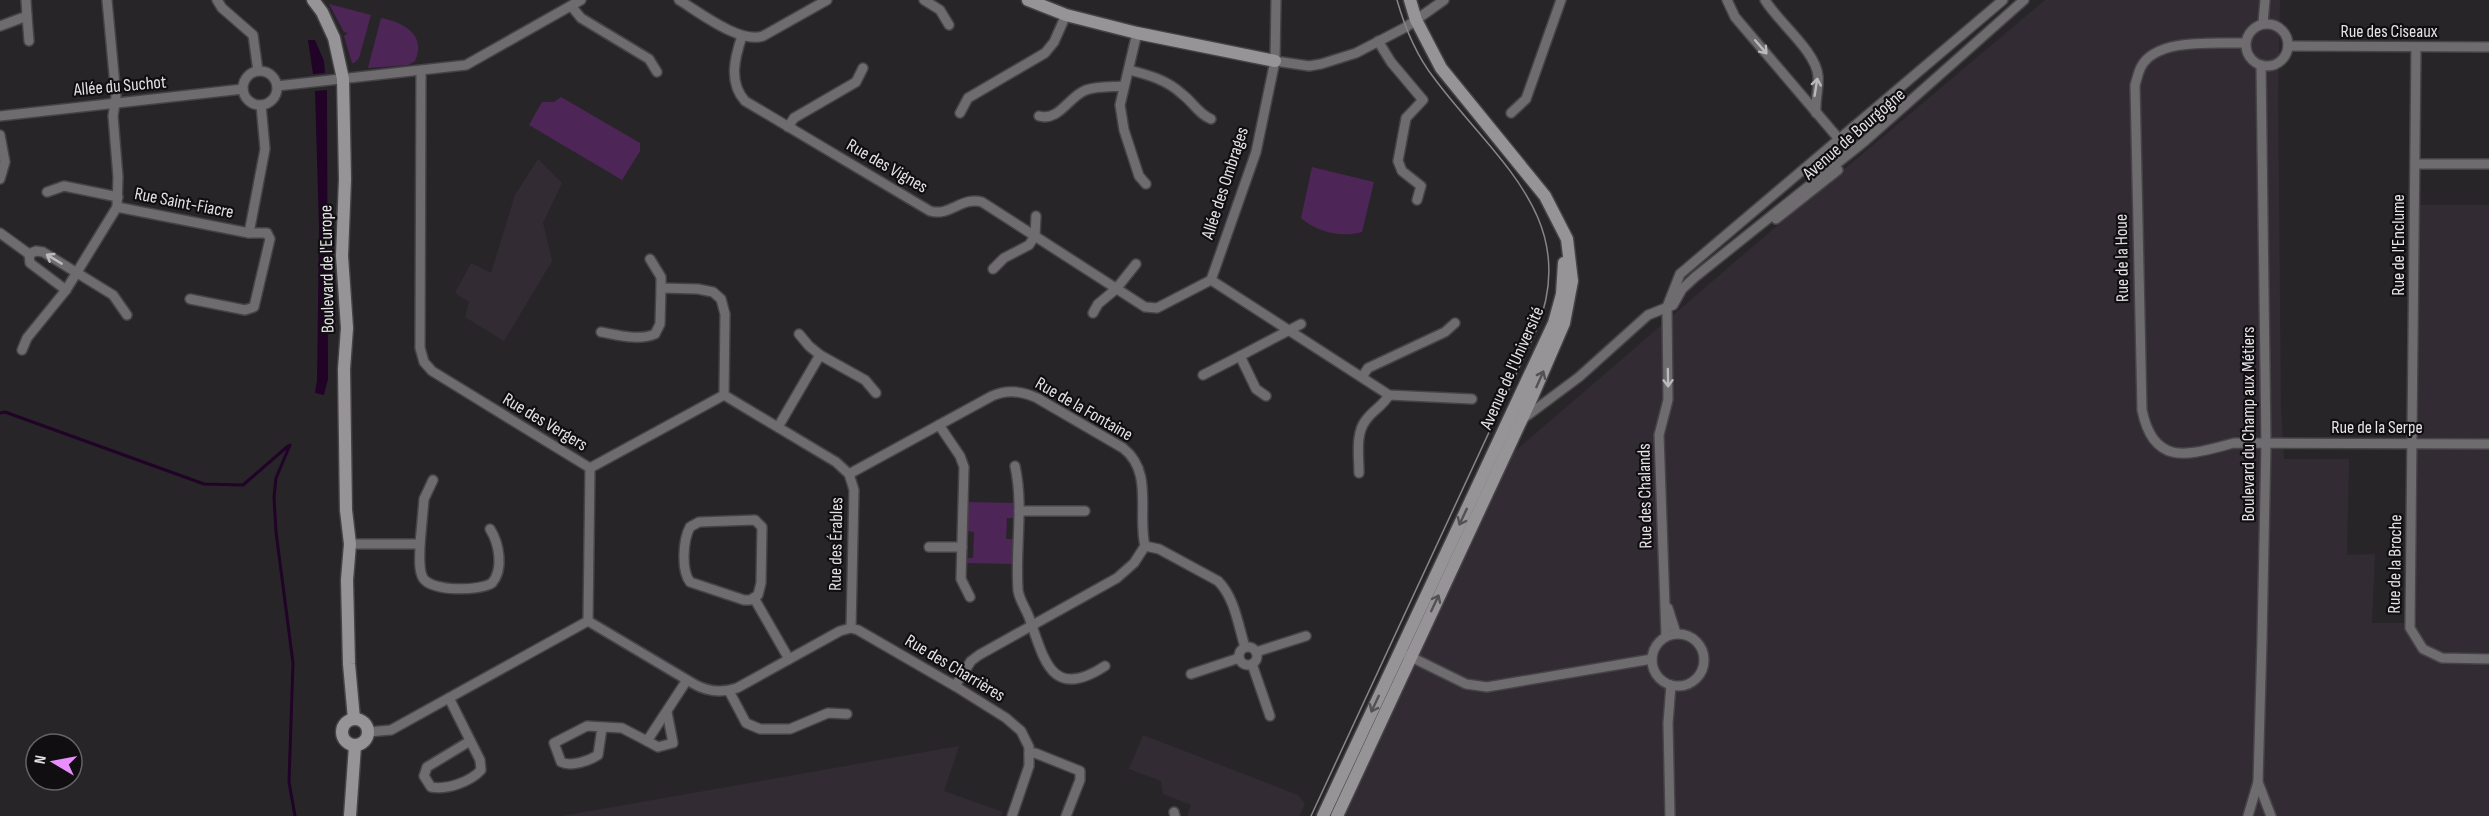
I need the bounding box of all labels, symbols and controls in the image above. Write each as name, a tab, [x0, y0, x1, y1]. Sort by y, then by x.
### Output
street label: Rue des Ciseaux	[2341, 21, 2438, 42]
one-way arrow	[1754, 39, 1768, 54]
street label: Allée du Suchot	[72, 71, 168, 101]
one-way arrow	[1811, 78, 1822, 98]
street label: Avenue de Bourgogne	[1798, 84, 1909, 185]
street label: Allée des Ombrages	[1197, 124, 1253, 243]
street label: Rue des Vignes	[843, 134, 931, 198]
street label: Rue Saint-Fiacre	[133, 183, 235, 223]
street label: Rue de l'Enclume	[2388, 194, 2409, 296]
street label: Boulevard de l'Europe	[315, 205, 339, 333]
street label: Rue de la Houe	[2111, 214, 2133, 302]
one-way arrow	[46, 252, 63, 264]
street label: Avenue de l'Université	[1475, 303, 1548, 433]
street label: Boulevard du Champ aux Métiers	[2238, 327, 2259, 521]
one-way arrow	[1662, 368, 1674, 388]
one-way arrow	[1535, 370, 1546, 389]
street label: Rue de la Fontaine	[1031, 373, 1137, 445]
street label: Rue des Vergers	[499, 388, 591, 456]
street label: Rue de la Serpe	[2331, 417, 2423, 438]
street label: Rue des Chalands	[1634, 443, 1656, 549]
street label: Rue des Érables	[825, 497, 847, 591]
one-way arrow	[1456, 508, 1468, 526]
street label: Rue de la Broche	[2384, 514, 2406, 614]
one-way arrow	[1429, 595, 1441, 613]
street label: Rue des Charrières	[901, 630, 1009, 706]
one-way arrow	[1368, 695, 1380, 713]
north arrow	[24, 732, 84, 792]
text: N	[31, 754, 51, 766]

